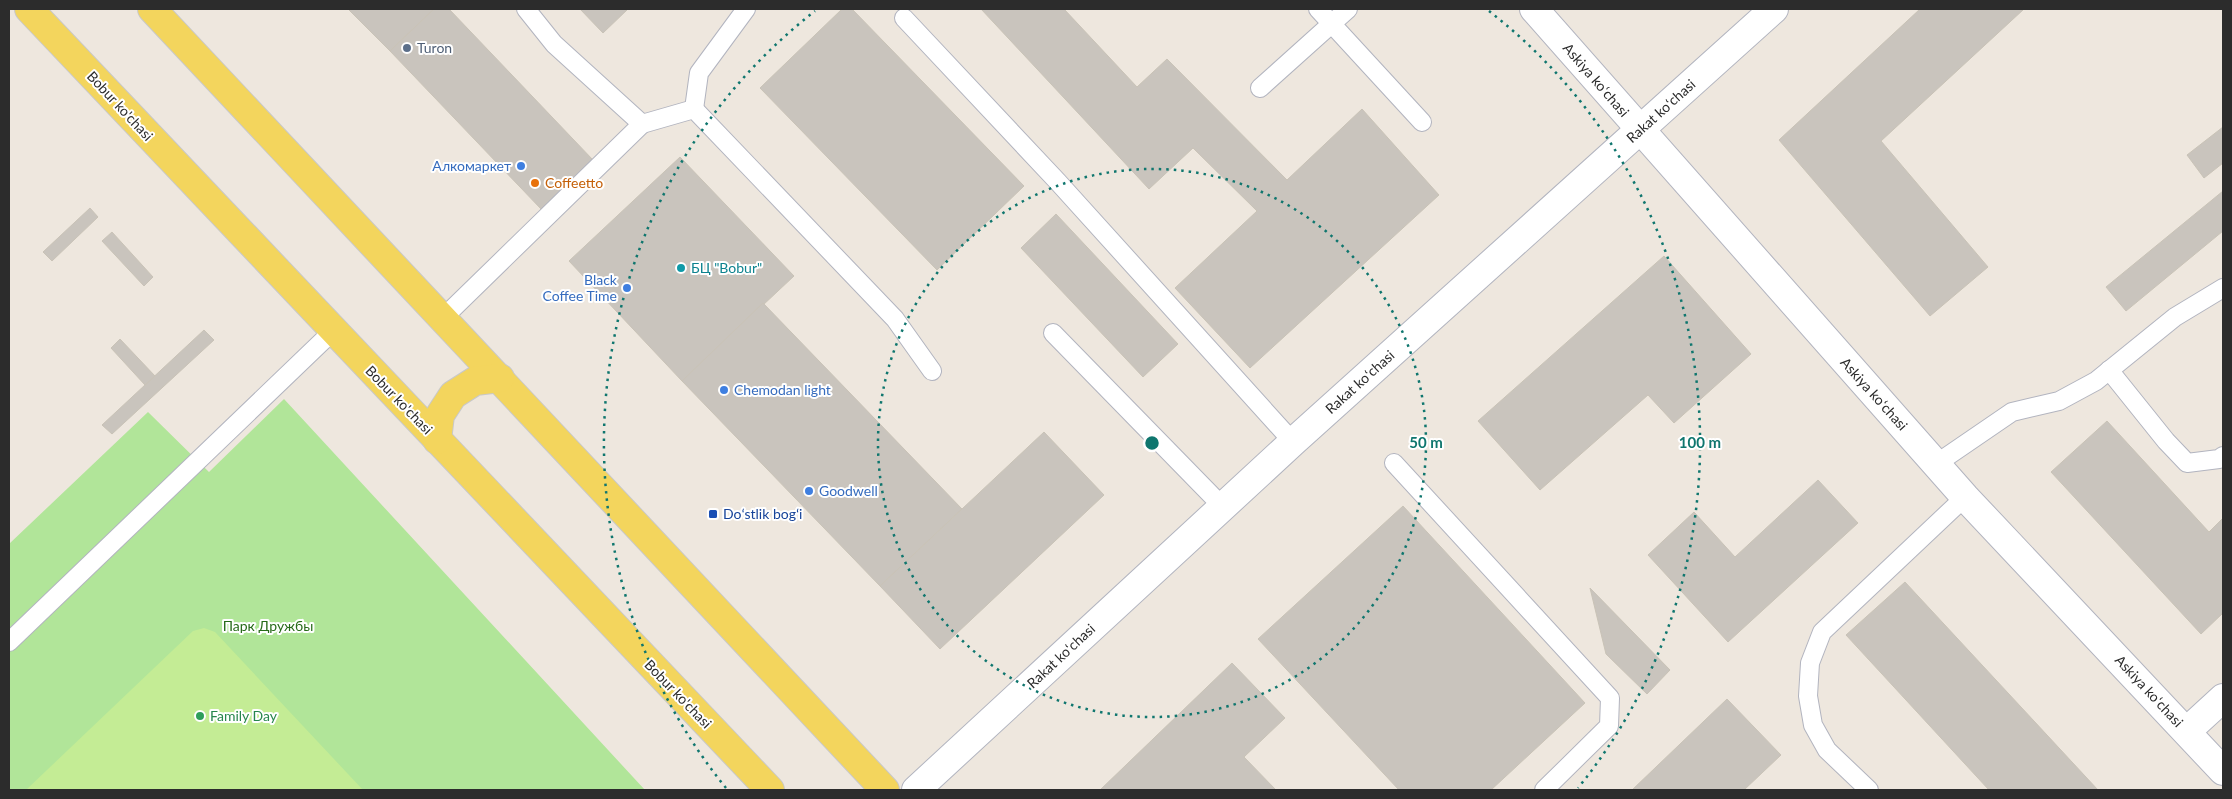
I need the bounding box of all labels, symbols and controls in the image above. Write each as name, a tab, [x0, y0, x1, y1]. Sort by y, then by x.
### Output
place label: Turon	[417, 39, 452, 56]
street label: Askiya koʻchasi	[1560, 39, 1633, 120]
marker: Turon	[401, 42, 413, 54]
street label: Bobur ko'chasi	[84, 67, 157, 144]
street label: Rakat koʻchasi	[1623, 75, 1699, 146]
place label: Алкомаркет	[432, 157, 511, 174]
marker: Алкомаркет	[515, 160, 527, 172]
place label: Coffeetto	[545, 174, 603, 191]
marker: Coffeetto	[529, 177, 541, 189]
place label: БЦ "Bobur"	[691, 259, 762, 276]
marker: БЦ "Bobur"	[675, 262, 687, 274]
place label: Black Coffee Time	[542, 271, 618, 304]
marker: Black Coffee Time	[621, 282, 633, 294]
street label: Rakat koʻchasi	[1322, 346, 1398, 417]
street label: Askiya koʻchasi	[1837, 354, 1912, 434]
street label: Bobur ko'chasi	[362, 362, 436, 437]
place label: Chemodan light	[734, 381, 831, 398]
marker: Chemodan light	[718, 384, 730, 396]
text: 50 m	[1409, 433, 1443, 451]
text: 100 m	[1679, 433, 1721, 451]
centre of rings	[1143, 434, 1161, 452]
place label: Goodwell	[819, 482, 878, 499]
marker: Goodwell	[803, 485, 815, 497]
place label: Doʻstlik bogʻi	[723, 505, 802, 522]
marker: Doʻstlik bogʻi	[707, 508, 719, 520]
park label: Парк Дружбы	[223, 617, 313, 634]
street label: Rakat koʻchasi	[1023, 620, 1098, 691]
street label: Askiya koʻchasi	[2112, 651, 2187, 730]
street label: Bobur ko'chasi	[641, 656, 715, 731]
place label: Family Day	[210, 707, 278, 724]
marker: Family Day	[194, 710, 206, 722]

